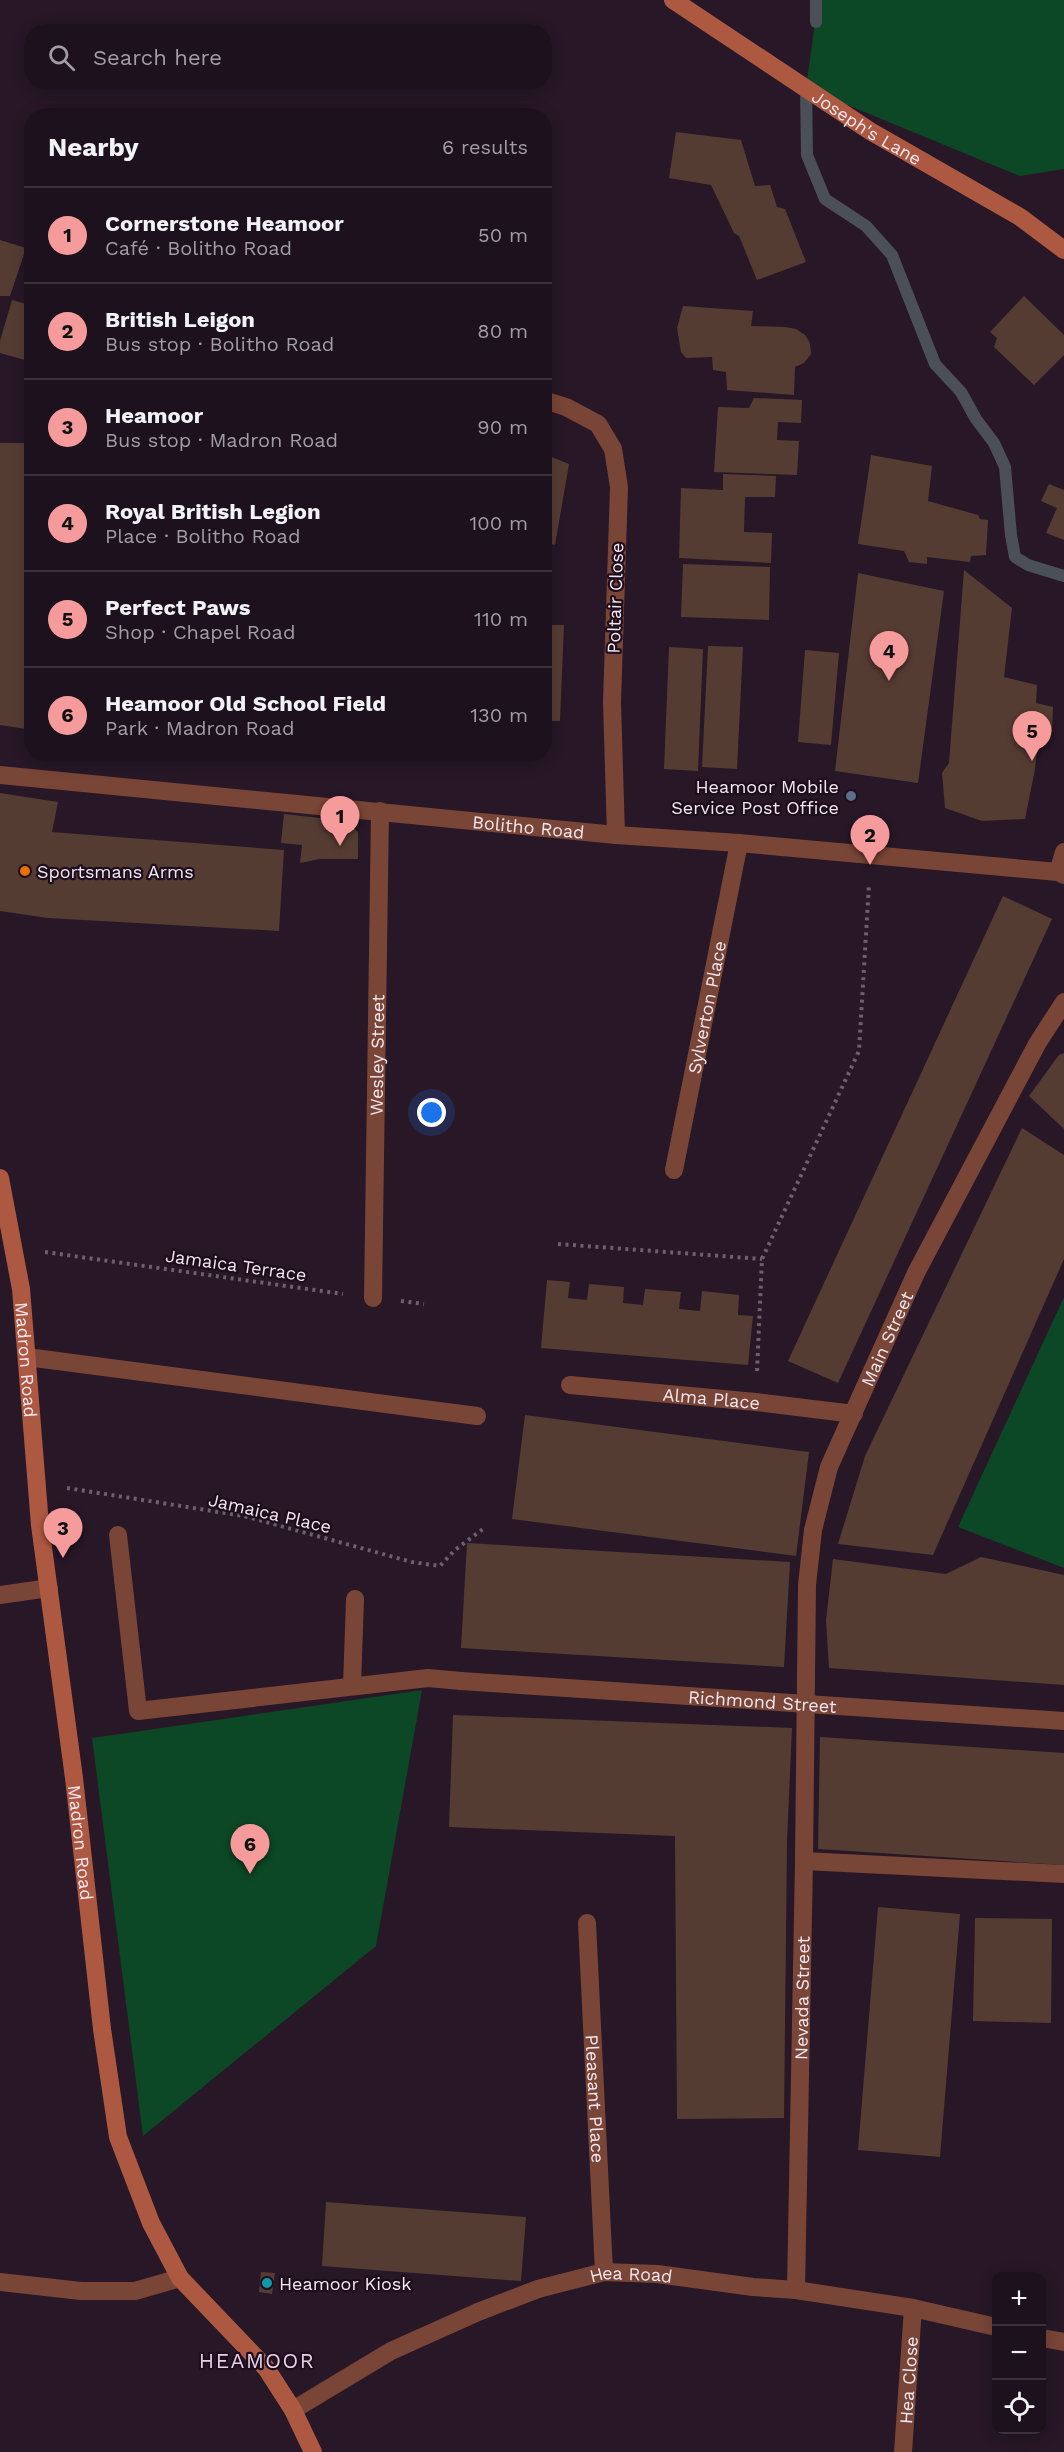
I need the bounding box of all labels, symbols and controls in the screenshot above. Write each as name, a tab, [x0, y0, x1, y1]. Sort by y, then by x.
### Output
search box	[24, 24, 552, 90]
icon: search	[45, 41, 78, 74]
text: Search here	[93, 45, 222, 70]
street label: Joseph's Lane	[808, 85, 925, 169]
text: Nearby	[48, 132, 139, 162]
text: 6 results	[442, 135, 528, 159]
text: Cornerstone Heamoor	[105, 211, 344, 236]
text: 1	[63, 223, 72, 247]
text: 50 m	[478, 223, 528, 247]
text: Café · Bolitho Road	[105, 236, 292, 260]
text: British Leigon	[105, 307, 255, 332]
text: 2	[62, 319, 73, 343]
text: 80 m	[477, 319, 528, 343]
text: Bus stop · Bolitho Road	[105, 332, 334, 356]
text: Heamoor	[105, 403, 203, 428]
text: 3	[62, 415, 73, 439]
text: 90 m	[477, 415, 528, 439]
text: Bus stop · Madron Road	[105, 428, 338, 452]
text: Royal British Legion	[105, 499, 321, 524]
text: 4	[61, 511, 74, 535]
text: 100 m	[469, 511, 528, 535]
text: Place · Bolitho Road	[105, 524, 300, 548]
street label: Poltair Close	[603, 542, 627, 654]
text: Perfect Paws	[105, 595, 250, 620]
text: 5	[62, 607, 73, 631]
text: 110 m	[474, 607, 528, 631]
text: Shop · Chapel Road	[105, 620, 295, 644]
pin: 4	[870, 632, 908, 681]
text: Heamoor Old School Field	[105, 691, 386, 716]
text: 6	[61, 703, 74, 727]
text: 130 m	[470, 703, 528, 727]
pin: 5	[1012, 712, 1052, 761]
text: Park · Madron Road	[105, 716, 294, 740]
place label: Heamoor Mobile Service Post Office	[671, 776, 839, 818]
marker: Heamoor Mobile Service Post Office	[844, 789, 858, 803]
pin: 1	[320, 796, 360, 846]
street label: Bolitho Road	[471, 811, 586, 842]
pin: 2	[850, 816, 890, 865]
place label: Sportsmans Arms	[37, 861, 194, 882]
marker: Sportsmans Arms	[18, 864, 32, 878]
street label: Sylverton Place	[683, 939, 730, 1075]
street label: Wesley Street	[365, 994, 388, 1116]
your location	[417, 1098, 446, 1127]
street label: Jamaica Terrace	[164, 1245, 308, 1285]
street label: Main Street	[856, 1288, 917, 1389]
street label: Madron Road	[12, 1301, 42, 1418]
street label: Alma Place	[662, 1383, 761, 1413]
street label: Jamaica Place	[207, 1489, 333, 1537]
pin: 3	[44, 1508, 82, 1558]
street label: Richmond Street	[687, 1686, 838, 1716]
street label: Madron Road	[64, 1784, 98, 1901]
pin: 6	[230, 1824, 270, 1874]
street label: Nevada Street	[790, 1935, 813, 2060]
street label: Pleasant Place	[582, 2034, 609, 2164]
street label: Hea Road	[587, 2261, 674, 2286]
map controls	[992, 2272, 1046, 2434]
button: +	[992, 2272, 1046, 2326]
place label: Heamoor Kiosk	[279, 2273, 412, 2294]
marker: Heamoor Kiosk	[260, 2276, 274, 2290]
button: −	[992, 2326, 1046, 2380]
street label: Hea Close	[894, 2336, 922, 2425]
district label: HEAMOOR	[199, 2348, 315, 2373]
button: locate	[992, 2380, 1046, 2434]

